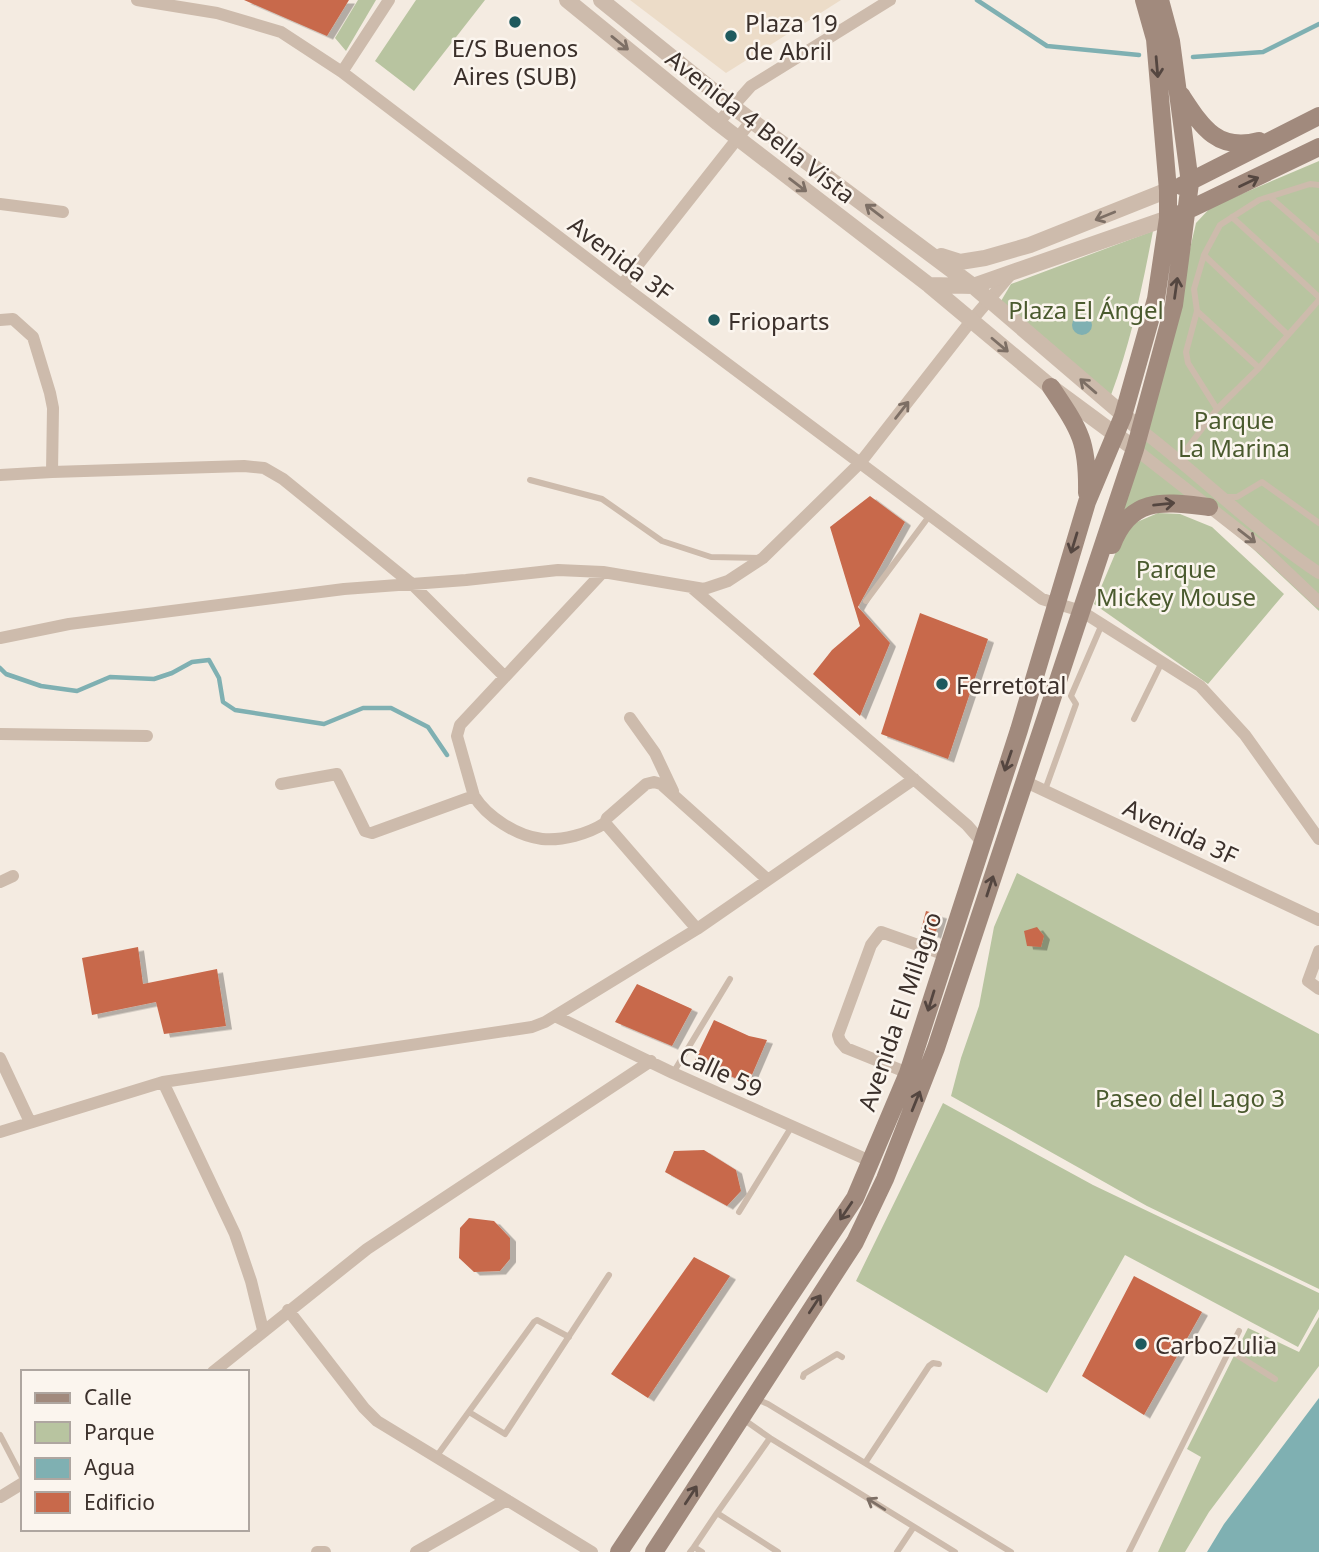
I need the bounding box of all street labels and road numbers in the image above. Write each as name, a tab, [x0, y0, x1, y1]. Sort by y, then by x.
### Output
street label: Avenida 4 Bella Vista	[659, 42, 863, 210]
street label: Avenida 3F	[562, 208, 680, 308]
street label: Avenida 3F	[1118, 790, 1244, 872]
street label: Avenida El Milagro	[849, 907, 949, 1115]
street label: Calle 59	[674, 1037, 768, 1105]

